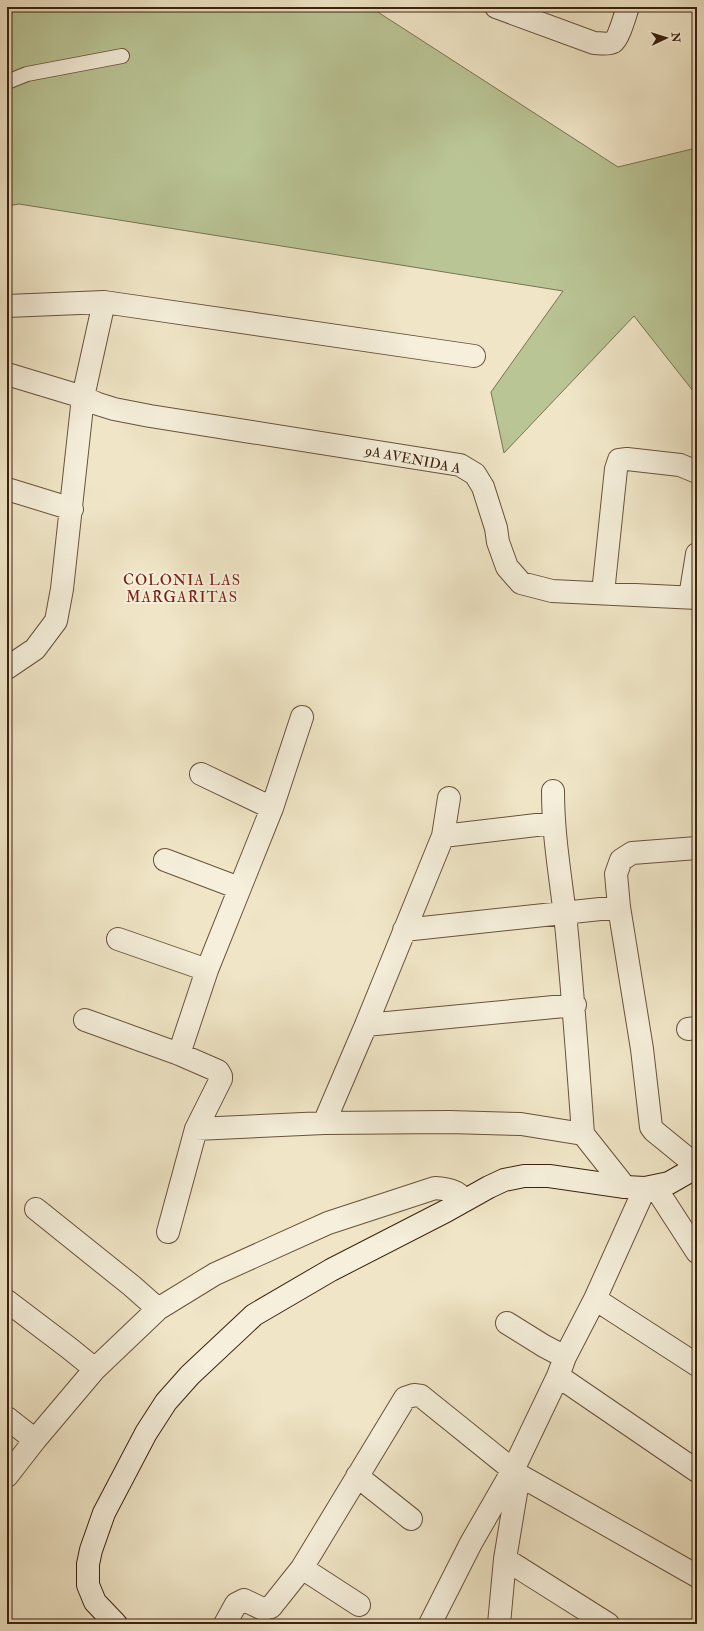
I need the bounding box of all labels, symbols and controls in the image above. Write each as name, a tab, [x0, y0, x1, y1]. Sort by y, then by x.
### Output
north arrow	[646, 18, 686, 58]
text: N	[669, 31, 682, 44]
street label: 9A AVENIDA A	[363, 442, 462, 477]
district label: COLONIA LAS MARGARITAS	[123, 571, 241, 607]

